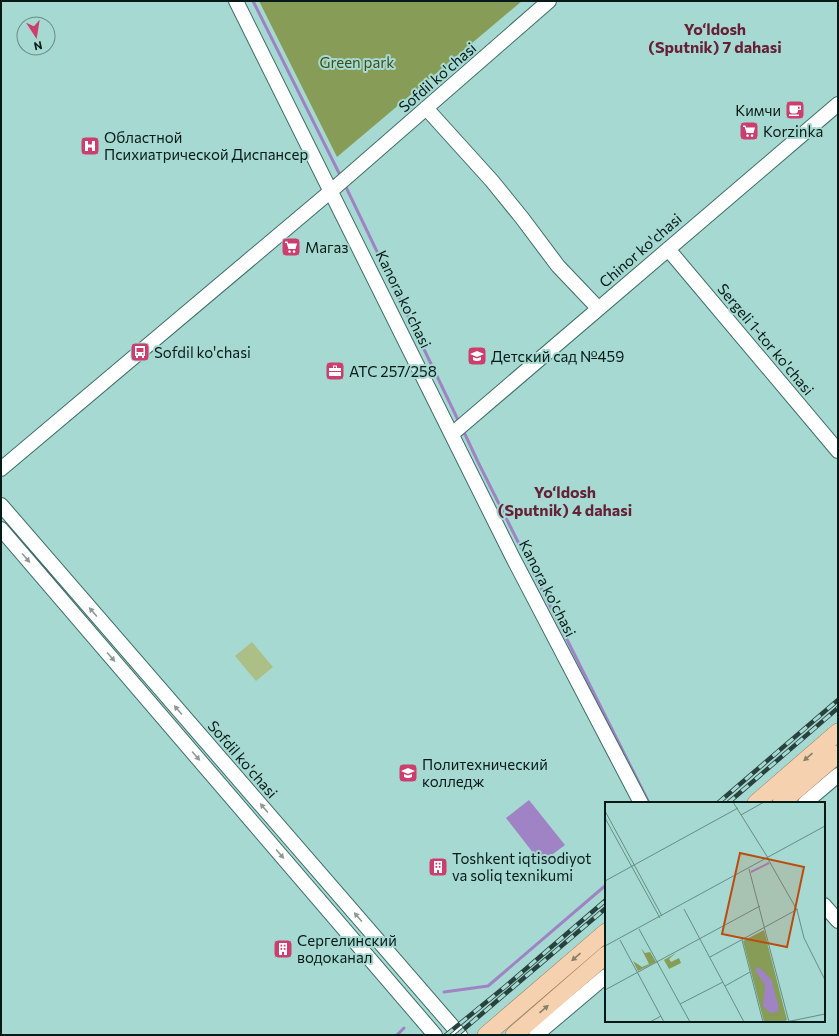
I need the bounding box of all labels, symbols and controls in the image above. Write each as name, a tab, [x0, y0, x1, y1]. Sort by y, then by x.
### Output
north arrow	[16, 16, 56, 56]
district label: Yo‘ldosh (Sputnik) 7 dahasi	[648, 19, 782, 56]
street label: Sofdil ko'chasi	[395, 38, 479, 116]
text: N	[33, 39, 44, 53]
park label: Green park	[320, 53, 394, 71]
cafe icon: Кимчи	[784, 99, 806, 121]
place label: Кимчи	[735, 101, 781, 119]
supermarket icon: Korzinka	[738, 120, 760, 142]
place label: Korzinka	[763, 122, 823, 140]
place label: Областной Психиатрической Диспансер	[104, 128, 308, 163]
hospital icon: Областной Психиатрической Диспансер	[79, 135, 101, 157]
street label: Chinor ko'chasi	[595, 209, 685, 291]
supermarket icon: Магаз	[280, 236, 302, 258]
place label: Магаз	[305, 238, 349, 256]
street label: Kanora ko'chasi	[373, 247, 435, 351]
street label: Sergeli 1-tor ko'chasi	[714, 280, 818, 398]
bus stop icon: Sofdil ko'chasi	[129, 341, 151, 363]
place label: Sofdil ko'chasi	[154, 343, 251, 361]
school or university icon: Детский сад №459	[466, 345, 488, 367]
place label: Детский сад №459	[491, 347, 624, 365]
office icon: АТС 257/258	[324, 360, 346, 382]
place label: АТС 257/258	[349, 362, 437, 380]
district label: Yo‘ldosh (Sputnik) 4 dahasi	[498, 482, 632, 519]
street label: Kanora ko'chasi	[516, 537, 580, 639]
one-way arrow	[22, 553, 31, 564]
one-way arrow	[89, 606, 98, 617]
one-way arrow	[106, 652, 116, 662]
one-way arrow	[174, 705, 183, 715]
street label: Sofdil ko'chasi	[204, 717, 282, 801]
one-way arrow	[191, 750, 200, 761]
one-way arrow	[803, 753, 814, 762]
place label: Политехнический колледж	[422, 755, 548, 790]
school or university icon: Политехнический колледж	[397, 762, 419, 784]
inset map	[605, 802, 825, 1022]
one-way arrow	[259, 803, 268, 813]
one-way arrow	[276, 849, 285, 860]
place label: Toshkent iqtisodiyot va soliq texnikumi	[452, 849, 591, 884]
building icon: Toshkent iqtisodiyot va soliq texnikumi	[427, 856, 449, 878]
one-way arrow	[353, 912, 363, 922]
place label: Сергелинский водоканал	[297, 931, 397, 966]
building icon: Сергелинский водоканал	[272, 938, 294, 960]
one-way arrow	[571, 953, 582, 962]
one-way arrow	[538, 1005, 549, 1014]

